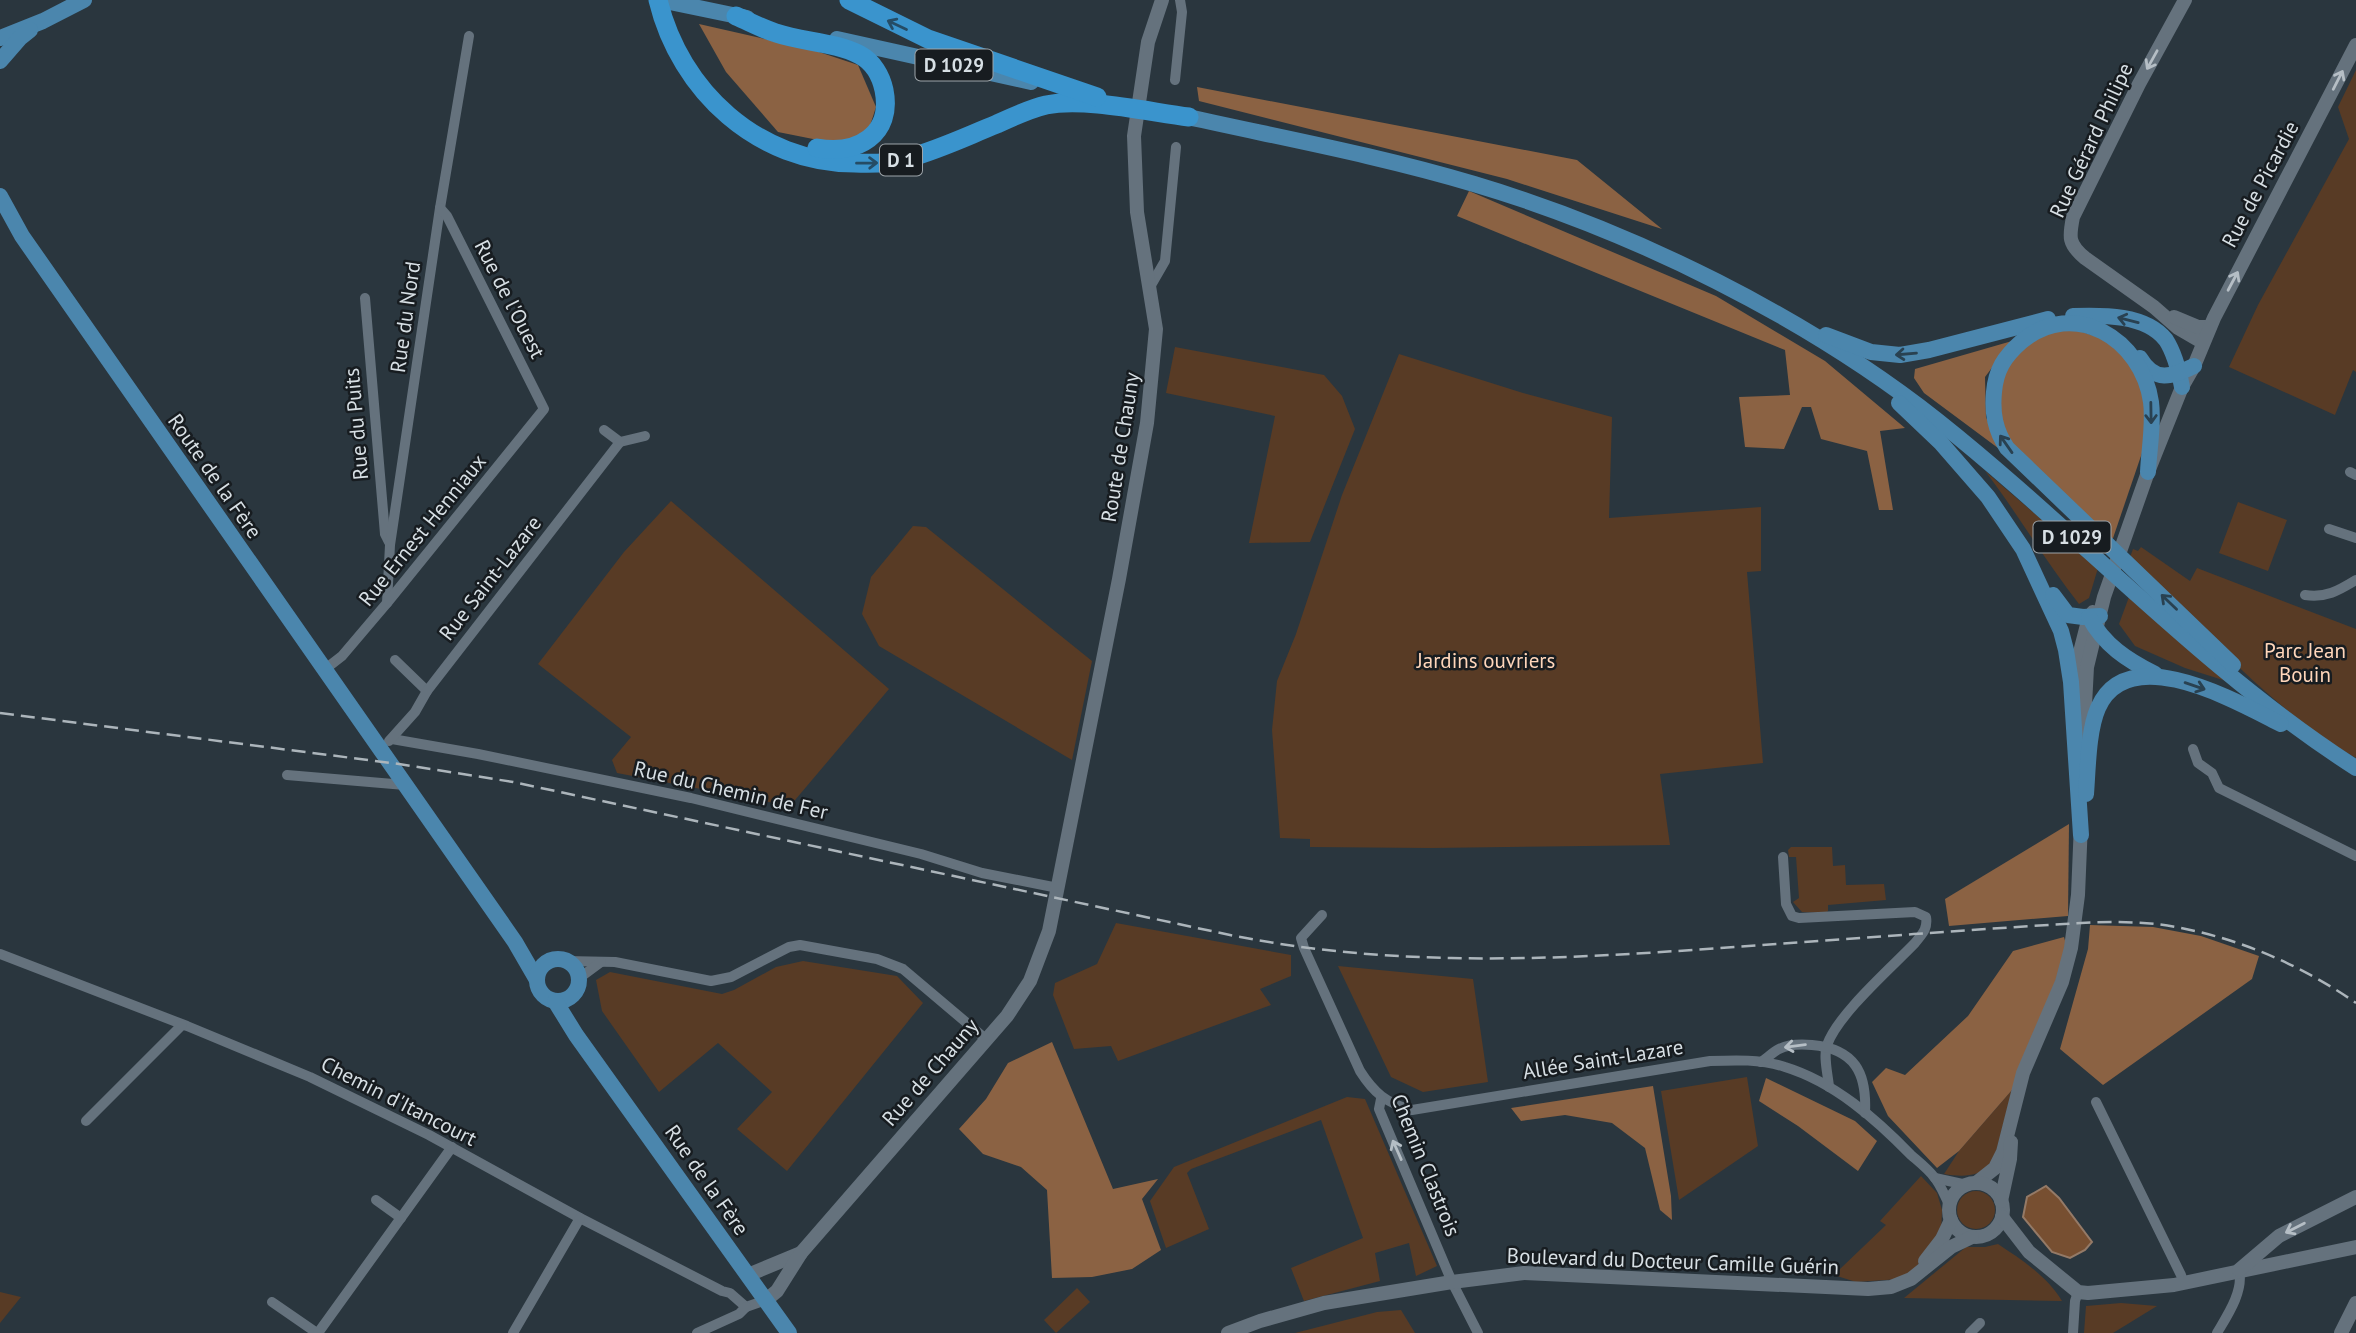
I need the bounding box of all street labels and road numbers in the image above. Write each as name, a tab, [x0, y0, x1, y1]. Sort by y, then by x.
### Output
road number: D 1029	[916, 50, 992, 80]
street label: Rue Gérard Philipe	[2043, 58, 2139, 222]
street label: Rue de Picardie	[2215, 116, 2305, 252]
road number: D 1	[880, 144, 922, 176]
street label: Rue de l'Ouest	[469, 235, 551, 363]
street label: Rue du Nord	[384, 260, 426, 374]
street label: Rue du Puits	[338, 367, 374, 481]
street label: Route de Chauny	[1095, 370, 1145, 524]
street label: Route de la Fère	[162, 408, 268, 544]
street label: Rue Ernest Henniaux	[352, 448, 492, 612]
street label: Rue Saint-Lazare	[433, 510, 547, 646]
road number: D 1029	[2034, 522, 2110, 552]
street label: Rue du Chemin de Fer	[631, 755, 831, 825]
street label: Rue de Chauny	[876, 1012, 984, 1131]
street label: Allée Saint-Lazare	[1521, 1033, 1685, 1085]
street label: Chemin d'Itancourt	[317, 1050, 481, 1152]
street label: Chemin Clastrois	[1385, 1090, 1467, 1240]
street label: Rue de la Fère	[659, 1119, 755, 1241]
street label: Boulevard du Docteur Camille Guérin	[1506, 1242, 1840, 1280]

